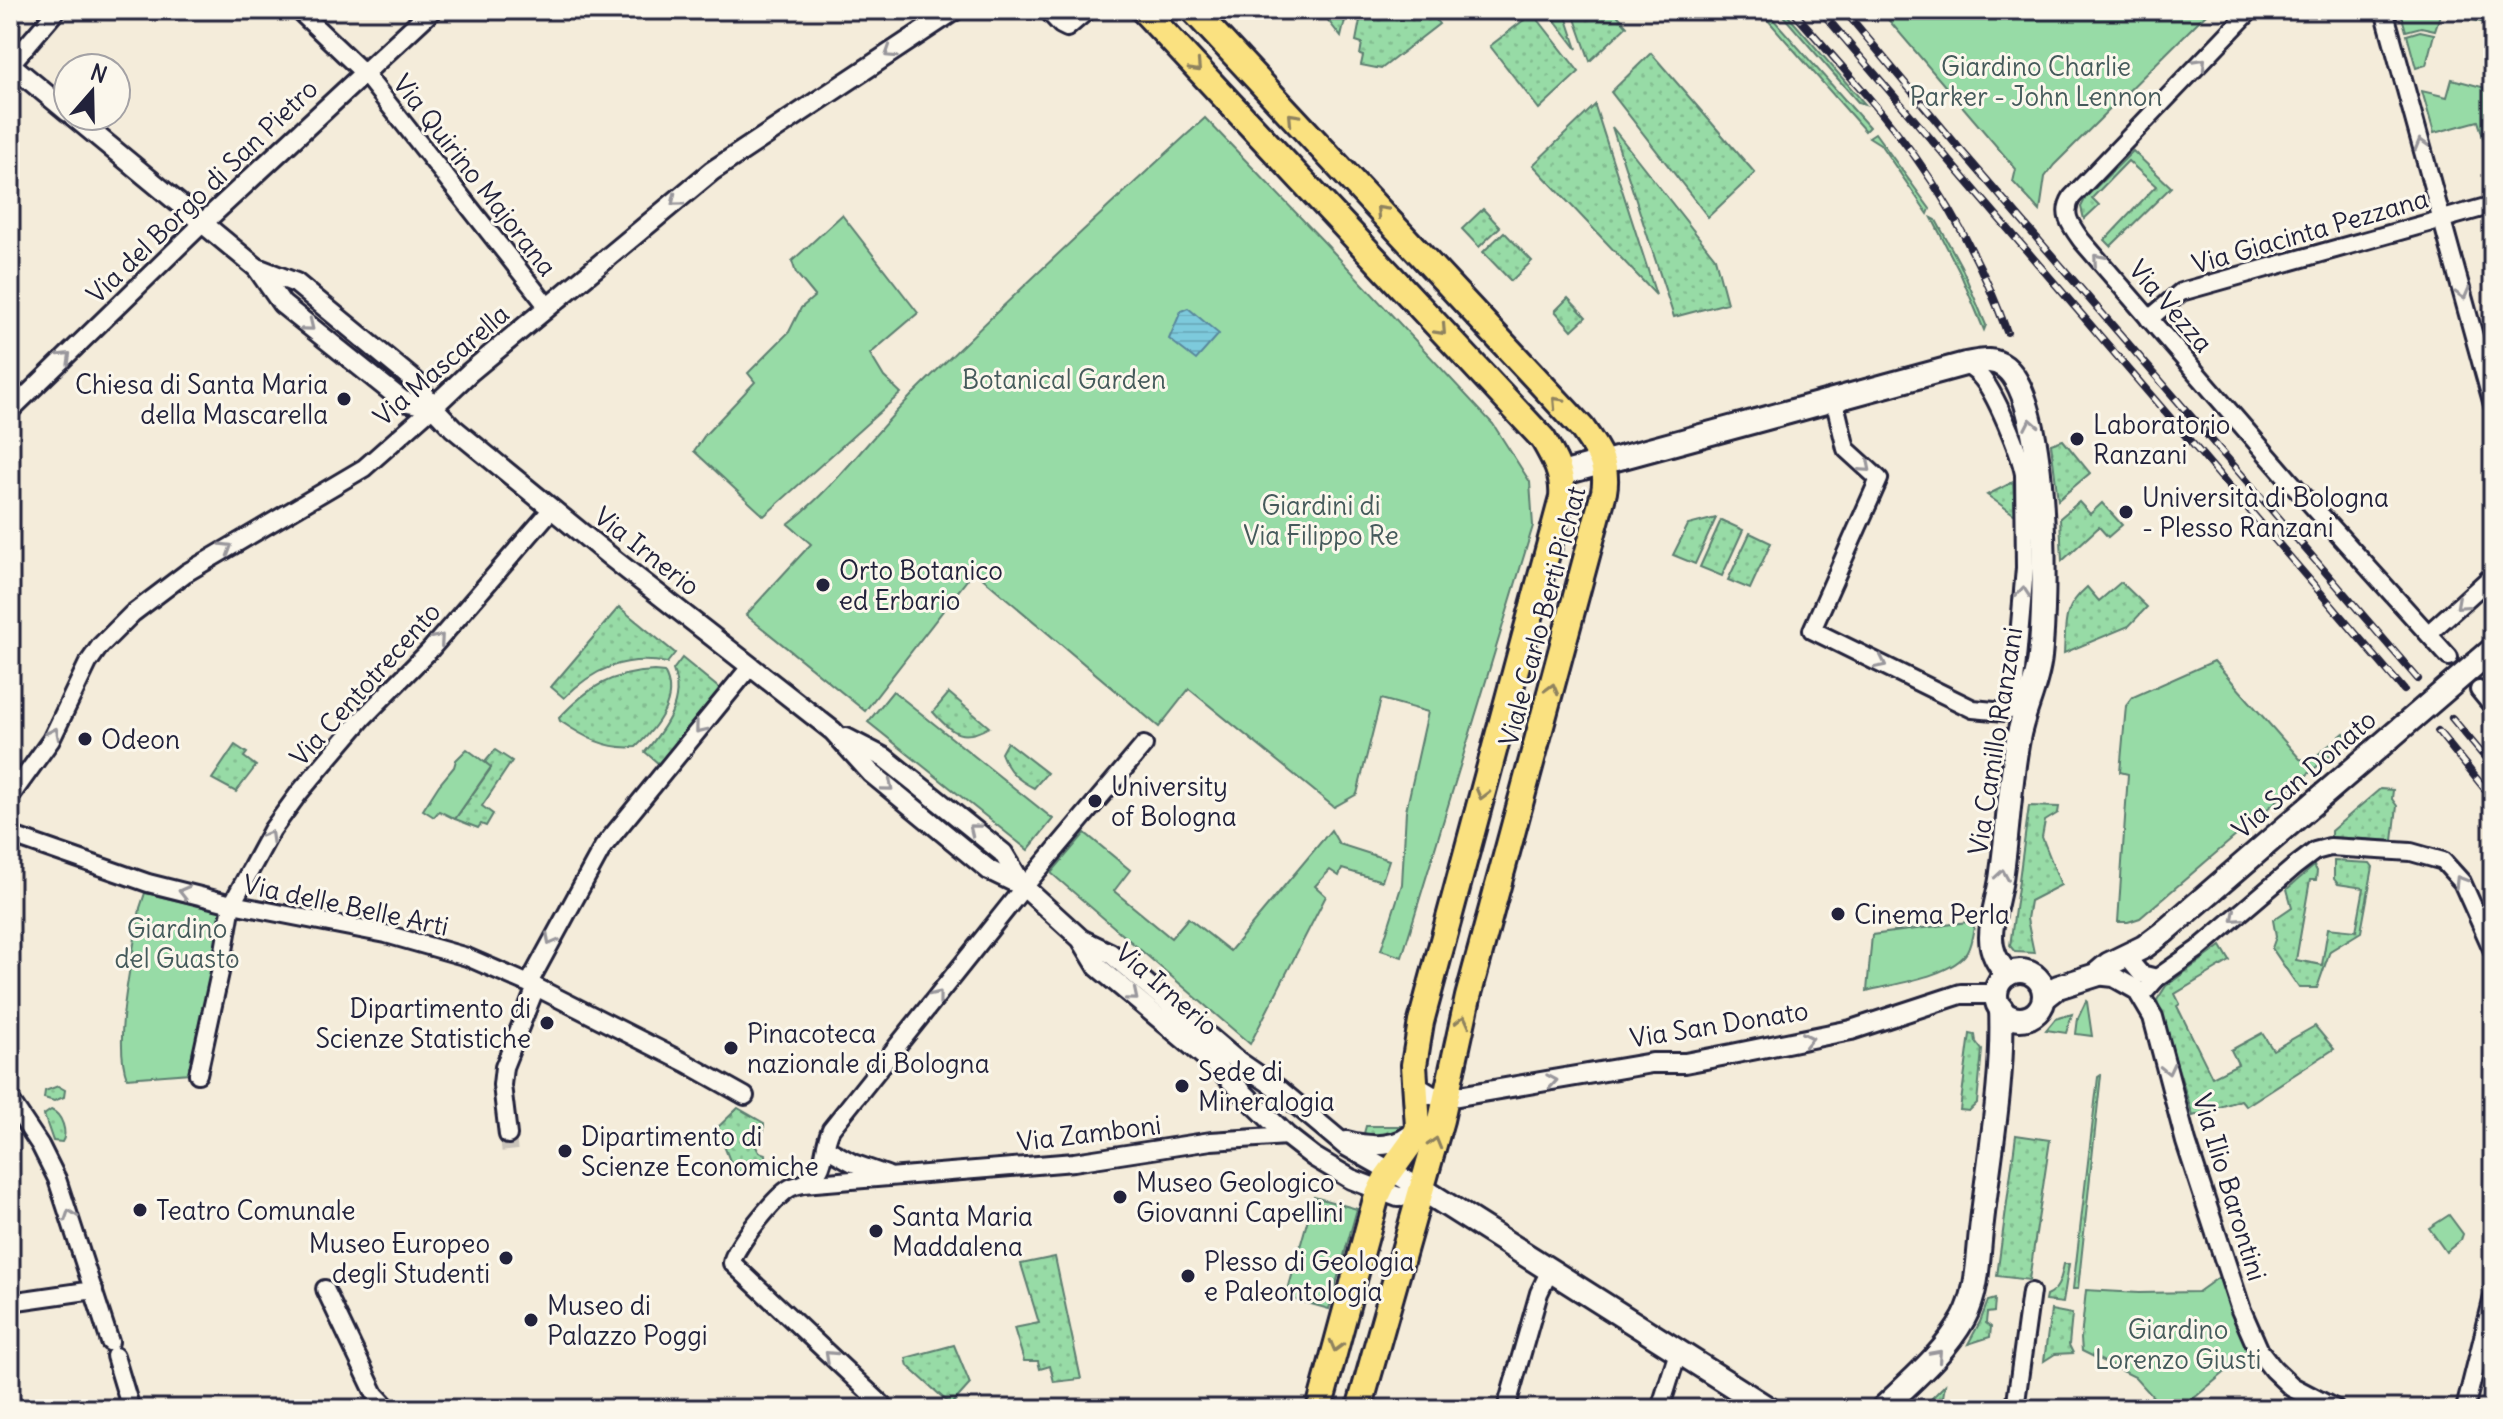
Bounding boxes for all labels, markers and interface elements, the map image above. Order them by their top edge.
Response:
one-way arrow [884,44,899,59]
park label: Giardino Charlie Parker - John Lennon [1910,50,2162,113]
north arrow [52,52,132,132]
text: N [87,57,111,89]
one-way arrow [1187,58,1202,72]
one-way arrow [2192,58,2206,73]
street label: Via Quirino Majorana [386,67,564,283]
street label: Via del Borgo di San Pietro [80,72,324,310]
one-way arrow [1289,112,1303,127]
one-way arrow [2414,137,2431,151]
street label: Via Giacinta Pezzana [2188,181,2432,281]
one-way arrow [671,191,685,206]
one-way arrow [1375,206,1390,220]
street label: Via Vezza [2122,253,2220,359]
one-way arrow [2093,254,2108,269]
one-way arrow [2454,287,2470,301]
street label: Via Mascarella [366,297,516,433]
one-way arrow [300,316,315,330]
one-way arrow [1431,321,1446,335]
one-way arrow [57,352,71,366]
park label: Botanical Garden [962,363,1166,396]
place label: Chiesa di Santa Maria della Mascarella [75,368,328,431]
marker: Chiesa di Santa Maria della Mascarella [335,390,353,408]
one-way arrow [1552,397,1567,411]
place label: Laboratorio Ranzani [2093,408,2230,471]
one-way arrow [2023,418,2040,431]
marker: Laboratorio Ranzani [2068,430,2086,448]
one-way arrow [1856,457,1871,472]
place label: Università di Bologna - Plesso Ranzani [2142,481,2389,544]
street label: Viale Carlo Berti Pichat [1491,482,1593,750]
park label: Giardini di Via Filippo Re [1243,489,1399,552]
street label: Via Irnerio [588,500,706,602]
marker: Università di Bologna - Plesso Ranzani [2117,503,2135,521]
one-way arrow [218,543,233,558]
place label: Orto Botanico ed Erbario [839,554,1003,617]
marker: Orto Botanico ed Erbario [814,576,832,594]
one-way arrow [2014,585,2031,598]
street label: Via Centotrecento [283,595,447,773]
one-way arrow [2456,595,2471,609]
street label: Via Camillo Ranzani [1961,625,2029,857]
one-way arrow [429,634,443,649]
one-way arrow [1872,653,1887,669]
one-way arrow [1543,683,1559,697]
street label: Via San Donato [2225,703,2383,845]
one-way arrow [696,719,710,734]
place label: Odeon [101,723,180,756]
one-way arrow [44,726,60,741]
marker: Odeon [76,730,94,748]
place label: University of Bologna [1111,770,1237,833]
one-way arrow [879,776,893,791]
one-way arrow [1475,786,1492,800]
marker: University of Bologna [1086,792,1104,810]
one-way arrow [968,824,983,839]
one-way arrow [259,830,275,845]
street label: Via delle Belle Arti [240,867,452,943]
one-way arrow [1992,868,2009,882]
one-way arrow [2454,875,2469,890]
one-way arrow [178,885,191,902]
place label: Cinema Perla [1854,898,2010,931]
marker: Cinema Perla [1829,905,1847,923]
one-way arrow [2230,907,2245,922]
park label: Giardino del Guasto [114,912,240,975]
one-way arrow [546,931,561,946]
street label: Via Irnerio [1109,936,1225,1042]
one-way arrow [1124,986,1138,1001]
one-way arrow [927,991,942,1005]
place label: Dipartimento di Scienze Statistiche [315,992,531,1055]
street label: Via San Donato [1628,994,1810,1054]
marker: Dipartimento di Scienze Statistiche [538,1014,556,1032]
one-way arrow [1454,1015,1471,1029]
place label: Pinacoteca nazionale di Bologna [747,1017,989,1080]
one-way arrow [1801,1031,1814,1048]
marker: Pinacoteca nazionale di Bologna [722,1039,740,1057]
place label: Sede di Mineralogia [1198,1055,1335,1118]
one-way arrow [2158,1061,2175,1075]
one-way arrow [1545,1073,1559,1090]
marker: Sede di Mineralogia [1173,1077,1191,1095]
street label: Via Ilio Barontini [2186,1089,2274,1285]
street label: Via Zamboni [1015,1108,1163,1158]
place label: Dipartimento di Scienze Economiche [581,1120,819,1183]
one-way arrow [1426,1137,1442,1151]
marker: Dipartimento di Scienze Economiche [556,1142,574,1160]
place label: Museo Geologico Giovanni Capellini [1136,1166,1344,1229]
marker: Museo Geologico Giovanni Capellini [1111,1188,1129,1206]
place label: Teatro Comunale [156,1194,356,1227]
place label: Santa Maria Maddalena [892,1200,1033,1263]
marker: Teatro Comunale [131,1201,149,1219]
one-way arrow [63,1209,79,1223]
marker: Santa Maria Maddalena [867,1222,885,1240]
place label: Museo Europeo degli Studenti [309,1227,490,1290]
place label: Plesso di Geologia e Paleontologia [1204,1245,1414,1308]
marker: Museo Europeo degli Studenti [497,1249,515,1267]
marker: Plesso di Geologia e Paleontologia [1179,1267,1197,1285]
place label: Museo di Palazzo Poggi [547,1289,708,1352]
marker: Museo di Palazzo Poggi [522,1311,540,1329]
park label: Giardino Lorenzo Giusti [2095,1313,2261,1376]
one-way arrow [1328,1339,1345,1353]
one-way arrow [1928,1349,1942,1364]
one-way arrow [824,1351,839,1365]

